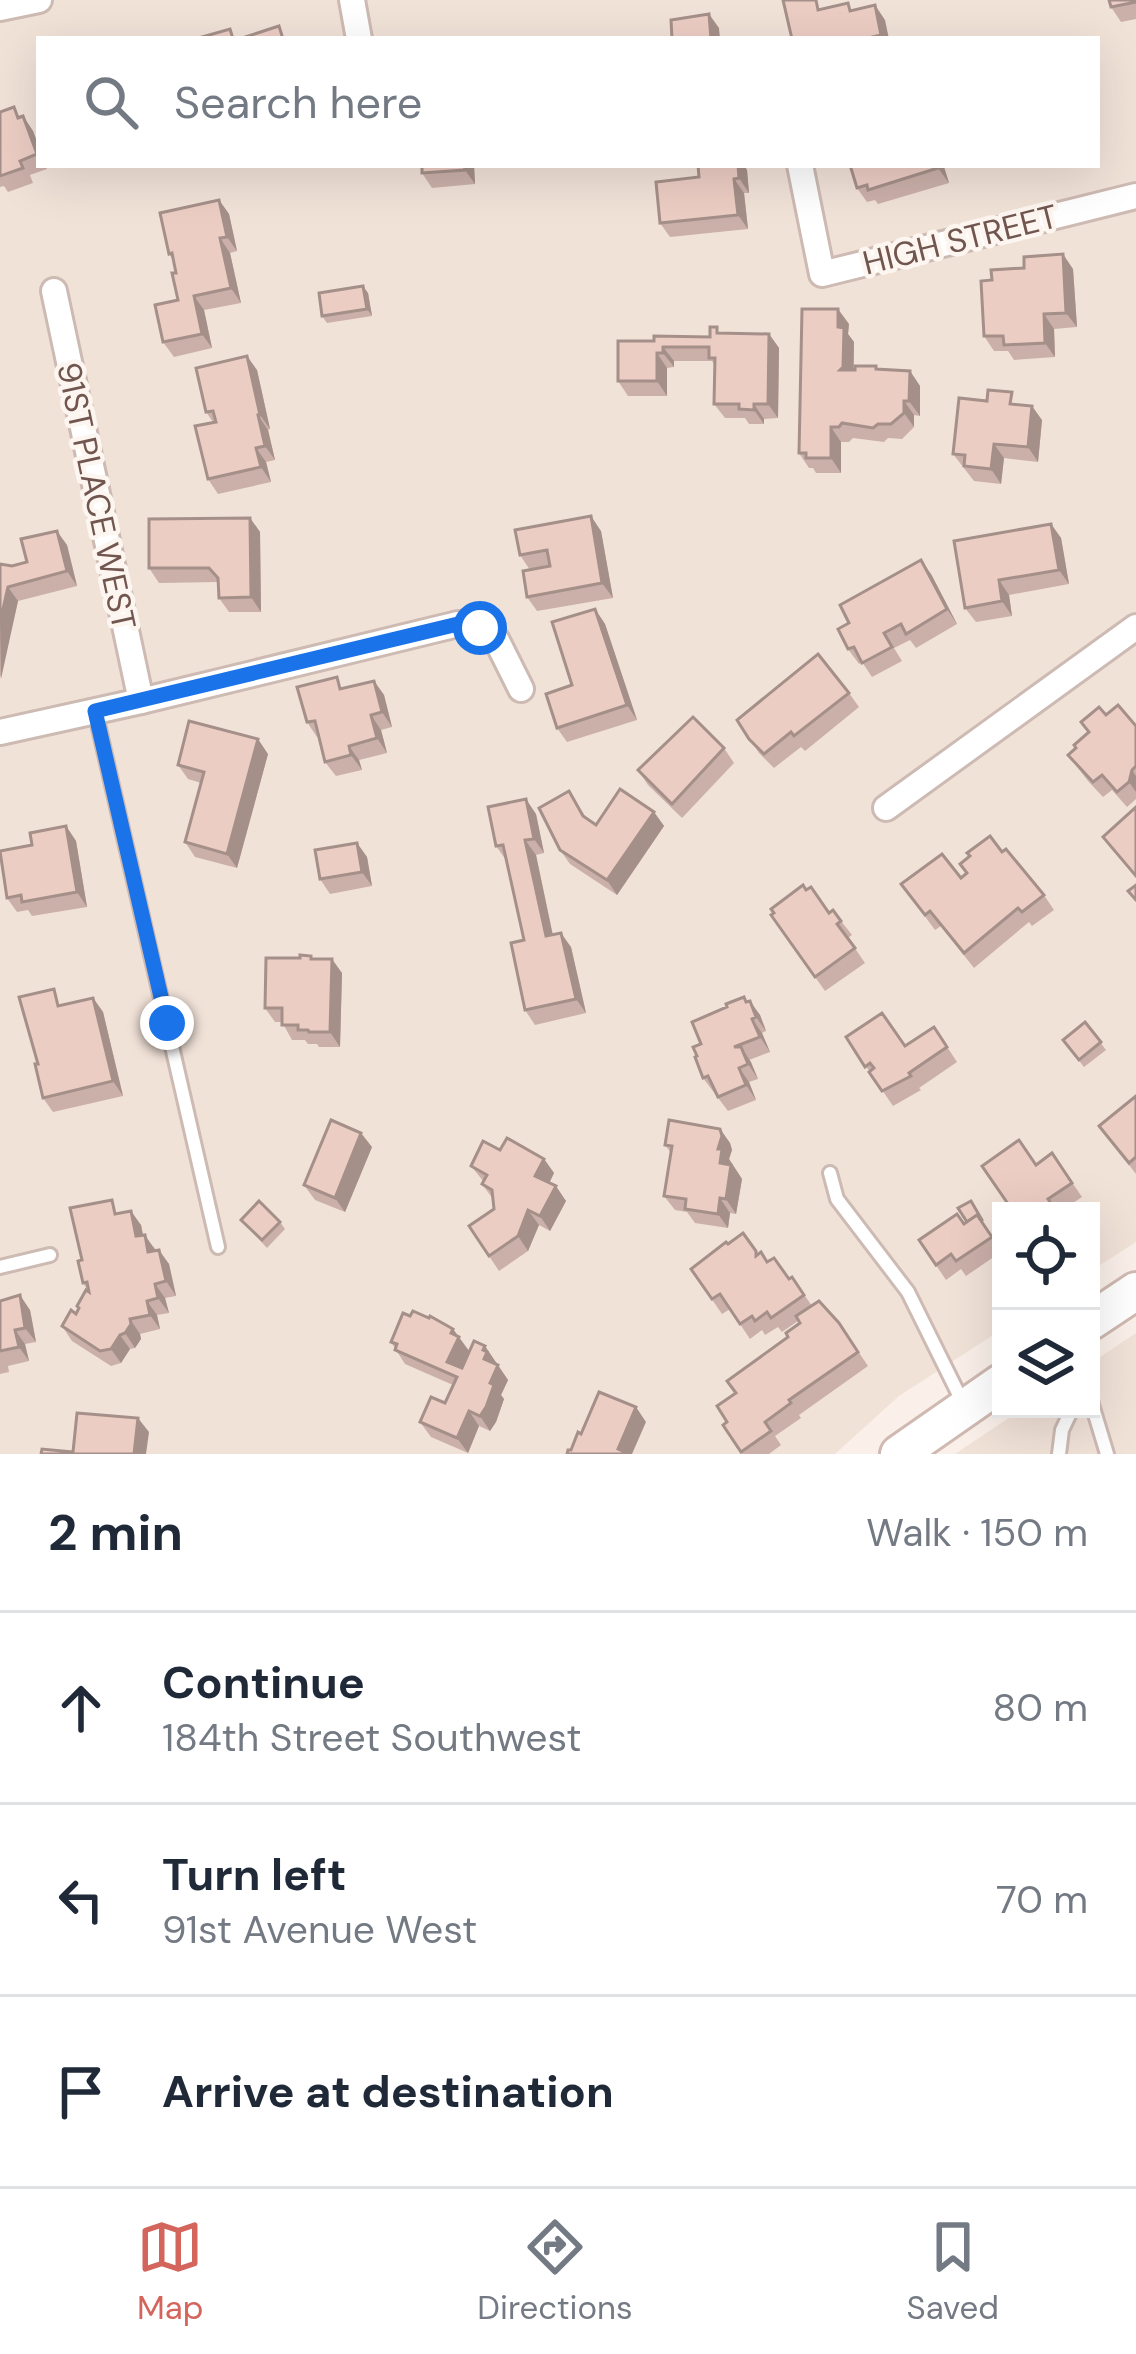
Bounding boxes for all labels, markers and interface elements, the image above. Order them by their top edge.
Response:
search box [36,36,1100,168]
icon: search [78,69,144,135]
text: Search here [174,73,422,132]
street label: HIGH STREET [858,195,1062,284]
street label: 91ST PLACE WEST [47,358,146,634]
route start [453,601,507,655]
route end [140,996,194,1050]
map controls [992,1202,1100,1418]
button: locate [992,1202,1100,1310]
button: layers [992,1310,1100,1418]
text: 2 min [48,1499,183,1566]
text: Walk · 150 m [866,1507,1088,1558]
text: Continue [162,1653,365,1712]
icon: ahead [48,1675,114,1741]
text: 80 m [992,1682,1088,1733]
text: 184th Street Southwest [162,1712,582,1763]
text: Turn left [162,1845,346,1904]
icon: left [48,1867,114,1933]
text: 70 m [996,1874,1088,1925]
text: 91st Avenue West [162,1904,477,1955]
icon: arrive [48,2059,114,2125]
text: Arrive at destination [162,2062,614,2121]
tab: Map [137,2214,203,2329]
tab: Directions [477,2214,633,2329]
tab: Saved [907,2214,999,2329]

